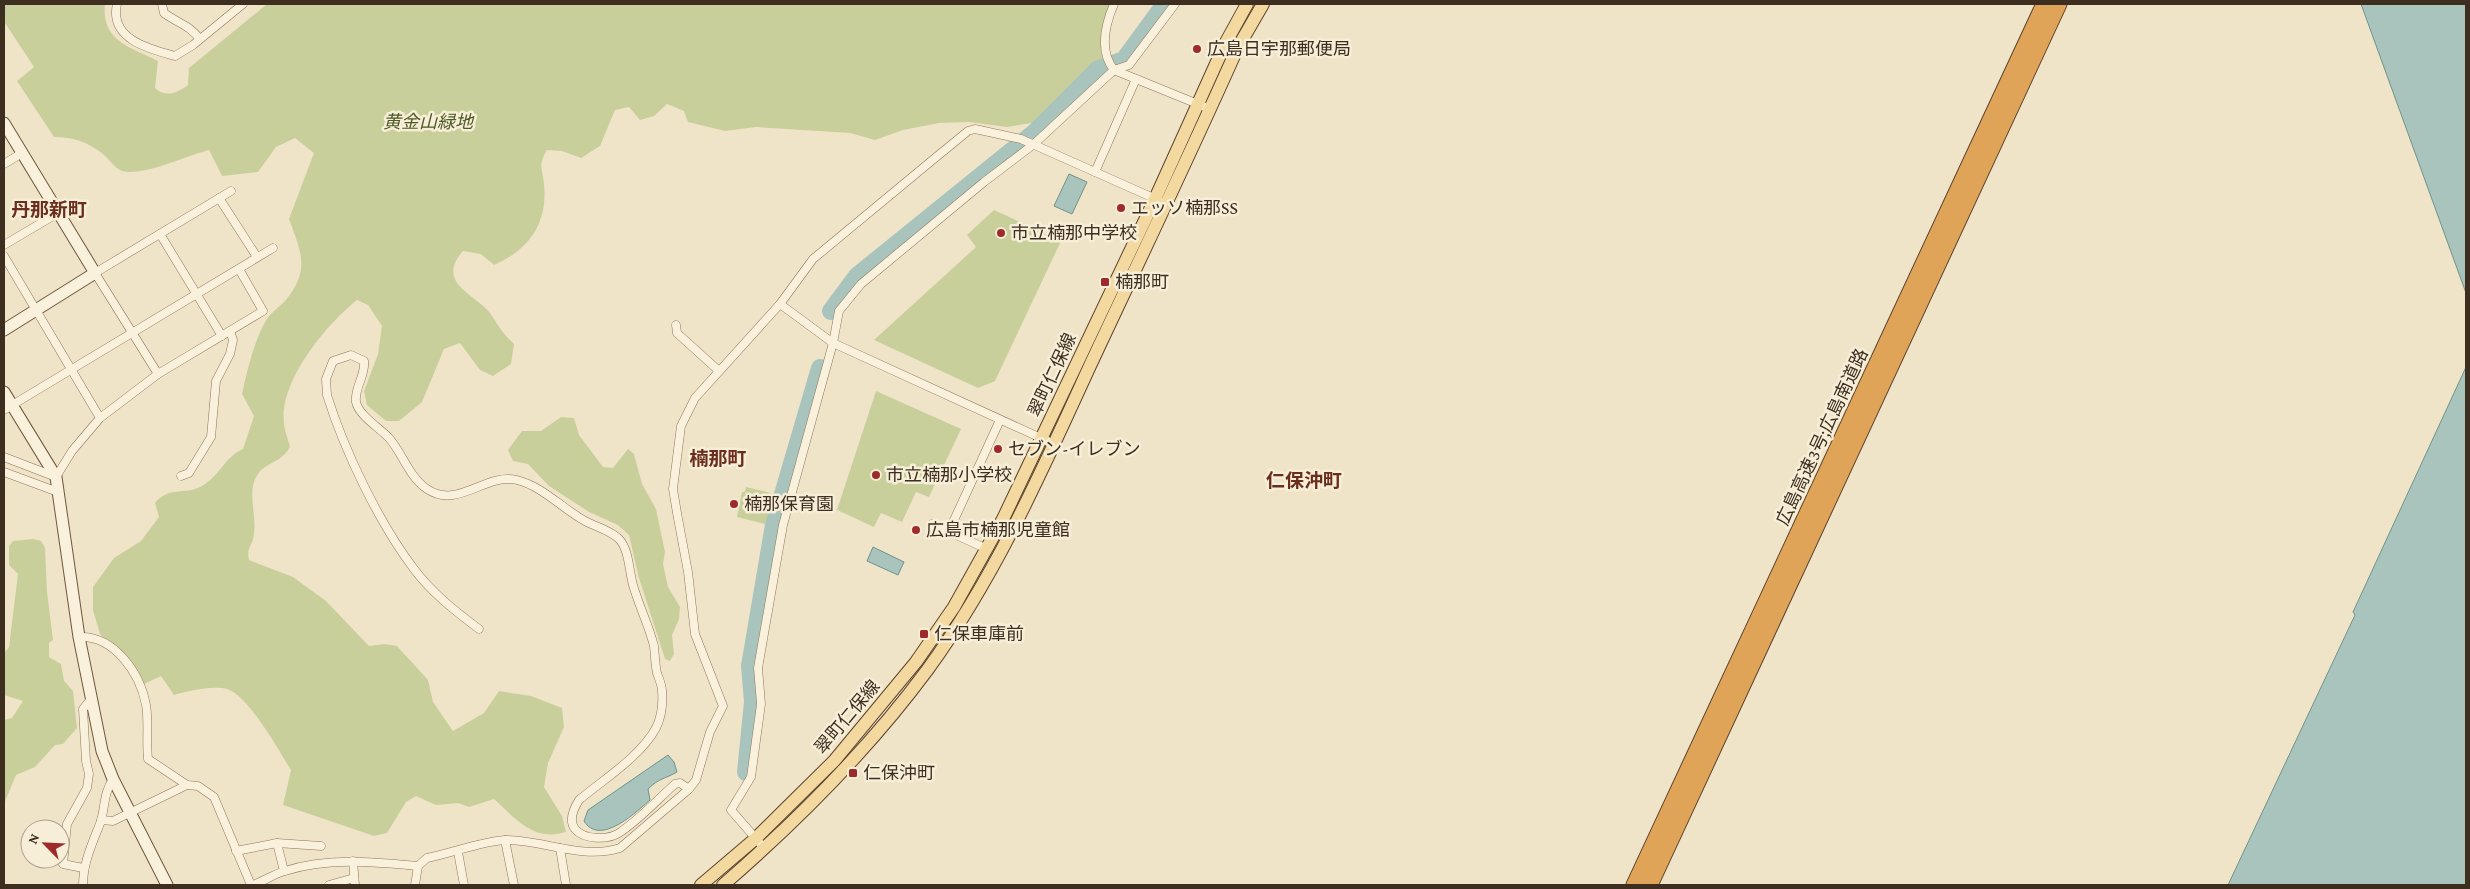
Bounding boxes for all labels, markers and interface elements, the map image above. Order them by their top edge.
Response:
place label: 広島日宇那郵便局 [1207,39,1351,59]
marker: 広島日宇那郵便局 [1191,43,1203,55]
park label: 黄金山緑地 [383,112,475,132]
place label: エッソ楠那SS [1131,198,1238,218]
district label: 丹那新町 [11,199,87,220]
marker: エッソ楠那SS [1115,202,1127,214]
place label: 市立楠那中学校 [1011,223,1137,243]
marker: 市立楠那中学校 [995,227,1007,239]
place label: 楠那町 [1115,272,1169,292]
marker: 楠那町 [1099,276,1111,288]
street label: 翠町仁保線 [1024,330,1080,420]
street label: 広島高速3号;広島南道路 [1772,345,1872,529]
place label: セブン-イレブン [1008,439,1141,459]
marker: セブン-イレブン [992,443,1004,455]
district label: 楠那町 [689,448,747,469]
place label: 市立楠那小学校 [886,465,1012,485]
marker: 市立楠那小学校 [870,469,882,481]
district label: 仁保沖町 [1266,470,1342,491]
place label: 楠那保育園 [744,494,834,514]
marker: 楠那保育園 [728,498,740,510]
place label: 広島市楠那児童館 [926,520,1070,540]
marker: 広島市楠那児童館 [910,524,922,536]
place label: 仁保車庫前 [934,624,1024,644]
marker: 仁保車庫前 [918,628,930,640]
street label: 翠町仁保線 [810,676,884,758]
place label: 仁保沖町 [863,763,935,783]
marker: 仁保沖町 [847,767,859,779]
north arrow [20,819,70,869]
text: N [24,831,43,846]

